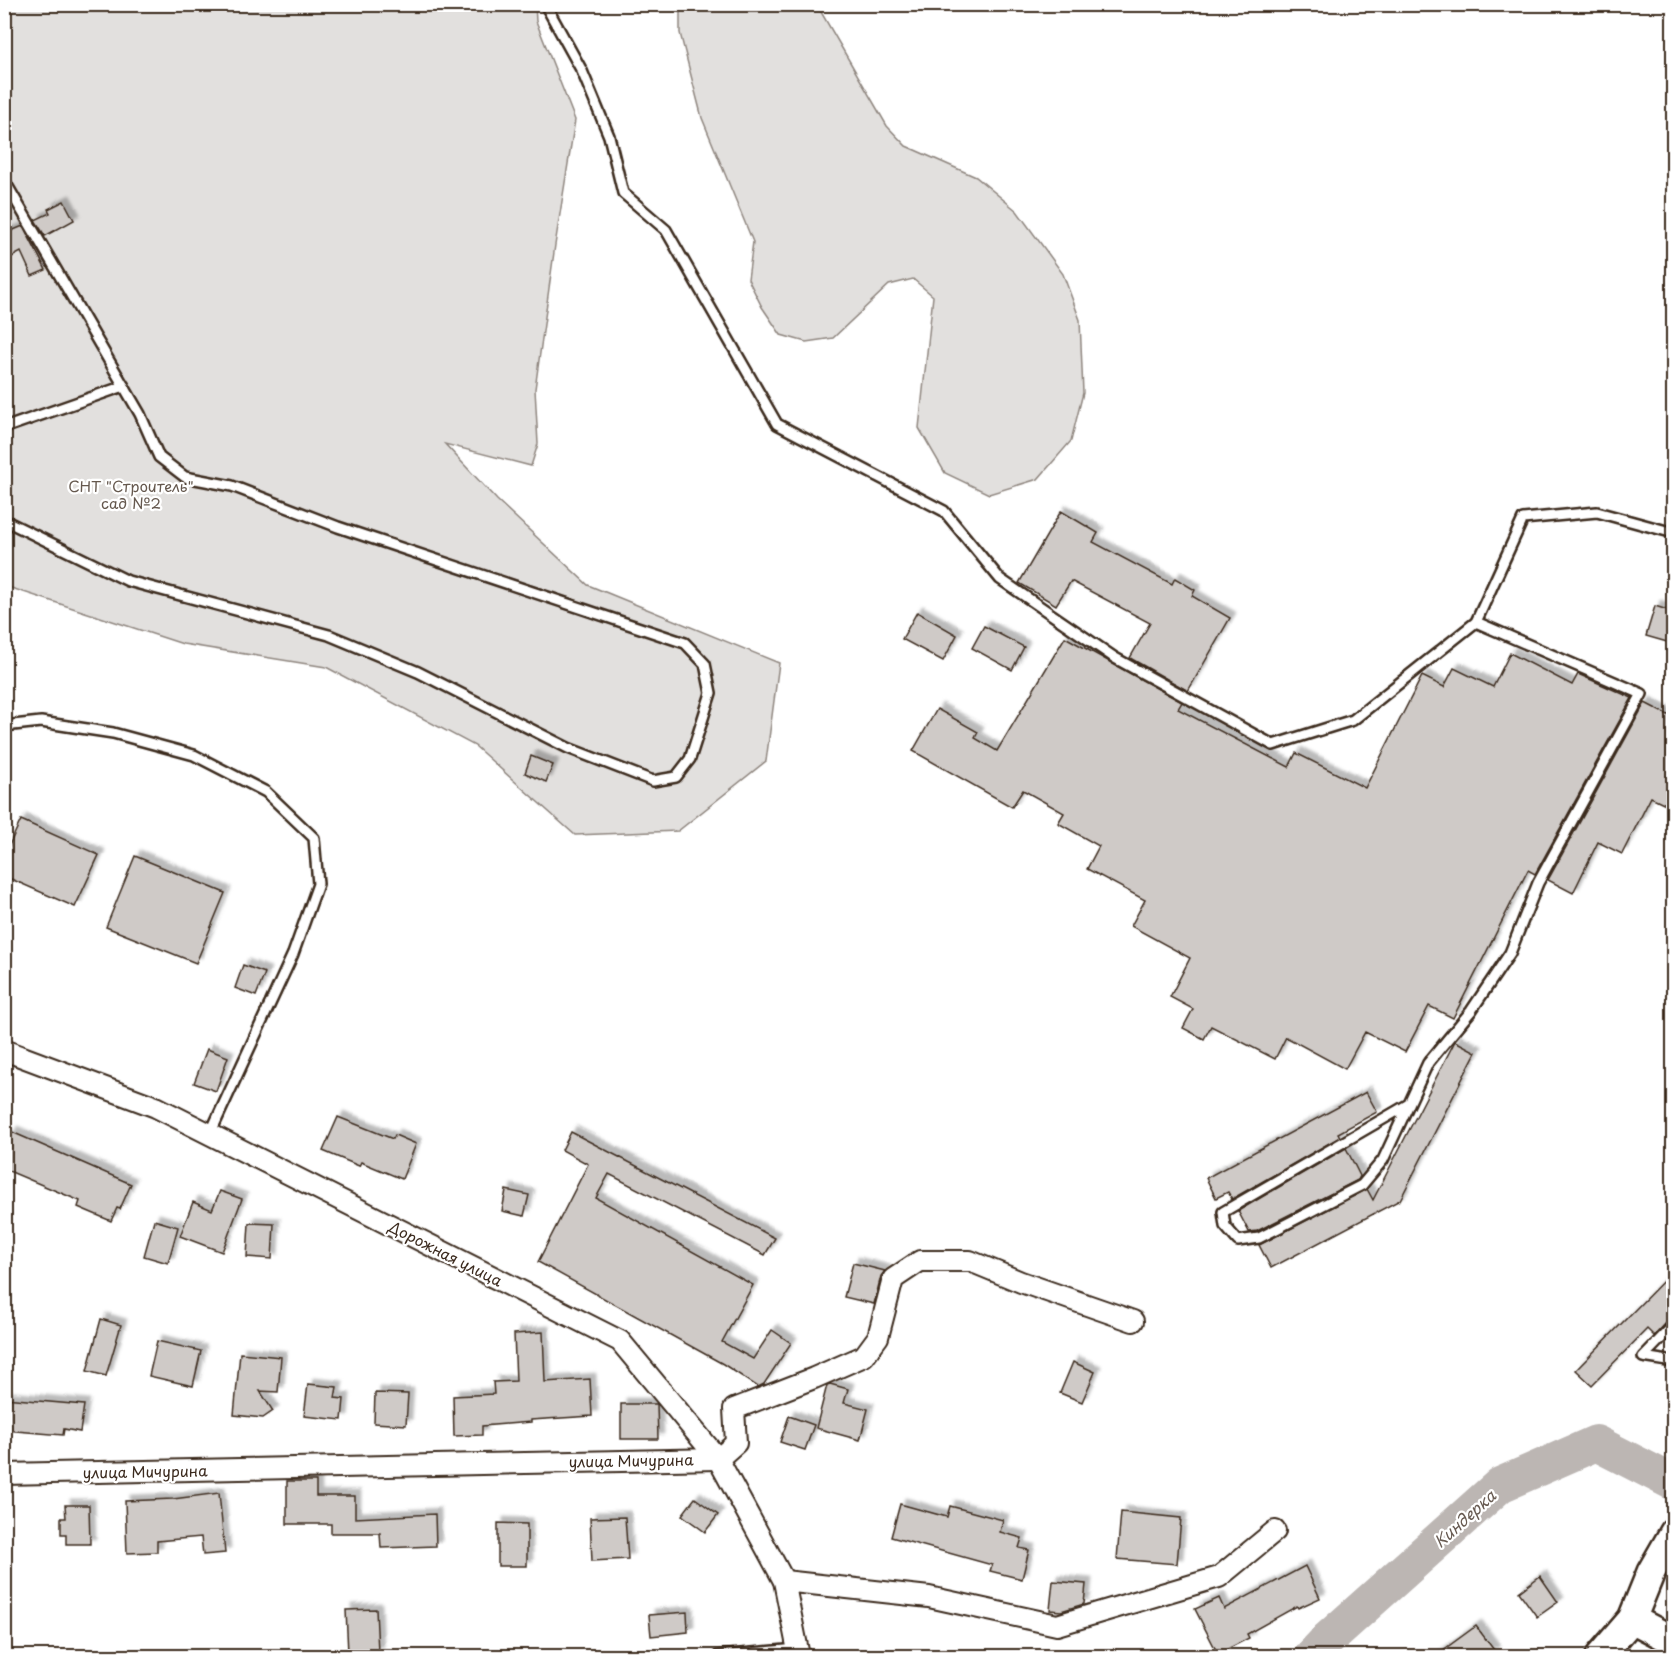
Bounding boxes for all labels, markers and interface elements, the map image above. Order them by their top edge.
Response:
park label: СНТ "Строитель" сад №2 [68,474,194,514]
street label: Дорожная улица [384,1214,507,1292]
street label: улица Мичурина [568,1447,694,1473]
street label: улица Мичурина [82,1458,208,1484]
water label: Киндерка [1428,1483,1501,1552]

